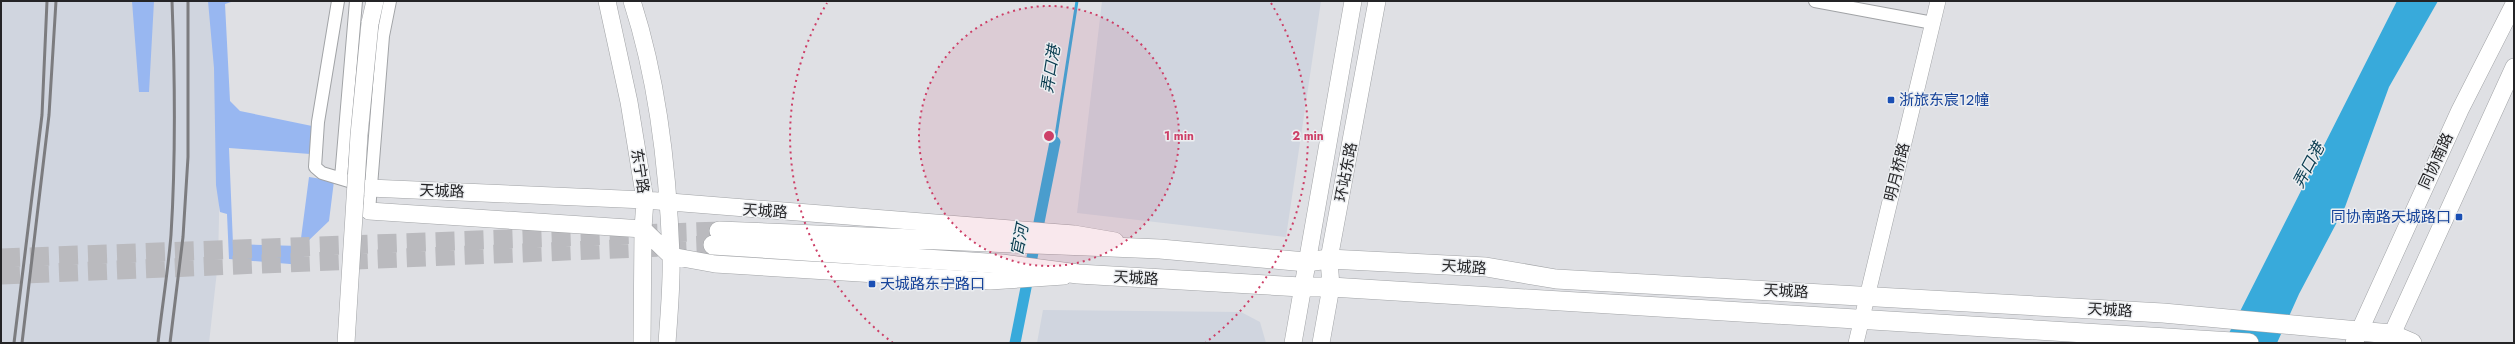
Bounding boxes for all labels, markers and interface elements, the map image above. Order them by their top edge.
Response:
water label: 弄口港 [1035,42,1066,95]
place label: 浙旅东宸12幢 [1899,89,1989,111]
marker: 浙旅东宸12幢 [1886,95,1896,105]
text: 1 min [1164,127,1194,145]
text: 2 min [1292,127,1324,145]
centre of rings [1042,129,1056,143]
street label: 同协南路 [2413,129,2459,193]
water label: 弄口港 [2287,137,2331,192]
street label: 环站东路 [1329,140,1363,204]
street label: 明月桥路 [1879,140,1915,204]
street label: 东宁路 [626,147,654,195]
street label: 天城路 [419,179,465,203]
street label: 天城路 [742,198,788,224]
place label: 同协南路天城路口 [2331,206,2451,228]
marker: 同协南路天城路口 [2454,212,2464,222]
water label: 官河 [1005,219,1034,258]
street label: 天城路 [1441,254,1487,280]
street label: 天城路 [1113,266,1159,290]
place label: 天城路东宁路口 [880,273,985,295]
marker: 天城路东宁路口 [867,279,877,289]
street label: 天城路 [1763,279,1809,303]
street label: 天城路 [2087,298,2133,322]

